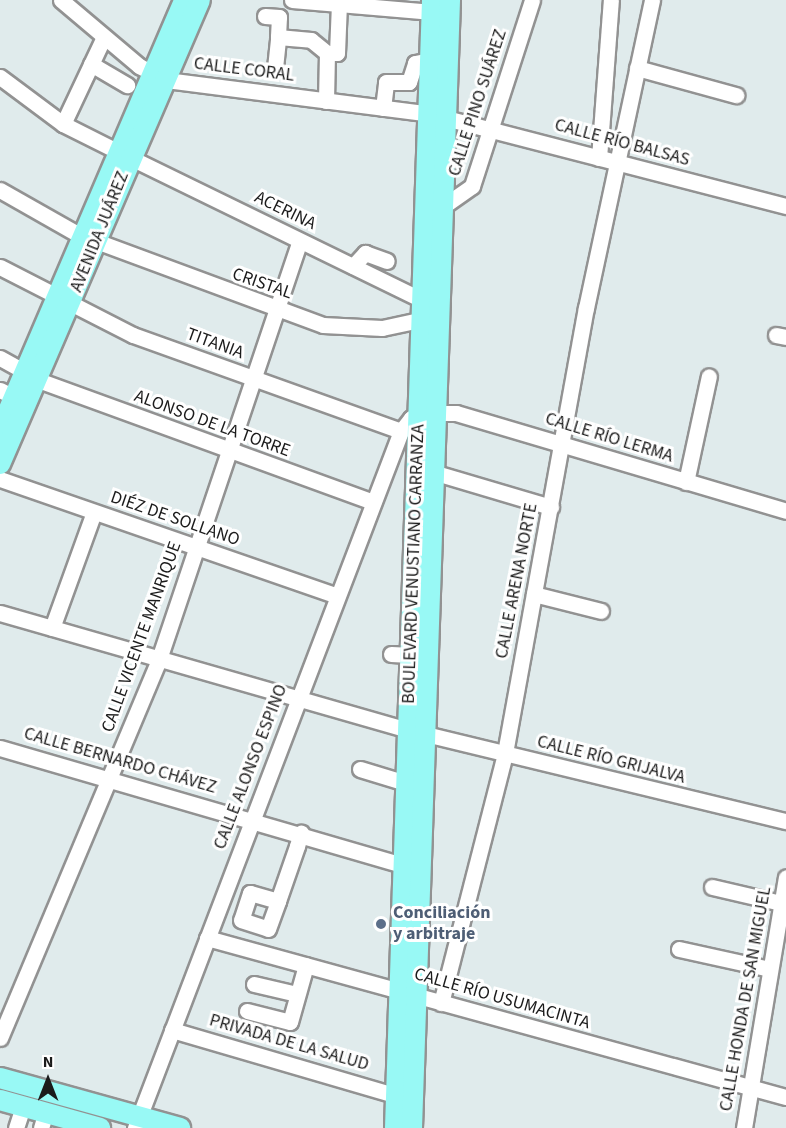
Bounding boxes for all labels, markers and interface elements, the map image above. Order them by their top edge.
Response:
street label: CALLE PINO SUÁREZ [444,27,512,179]
street label: CALLE CORAL [193,53,295,87]
street label: CALLE RÍO BALSAS [552,115,692,171]
street label: AVENIDA JUÁREZ [66,169,134,295]
street label: ACERINA [251,187,319,235]
street label: CRISTAL [229,264,295,304]
street label: TITANIA [183,324,247,364]
street label: ALONSO DE LA TORRE [131,386,293,462]
street label: CALLE RÍO LERMA [542,408,676,468]
street label: BOULEVARD VENUSTIANO CARRANZA [398,424,430,704]
street label: DIÉZ DE SOLLANO [108,487,242,551]
street label: CALLE ARENA NORTE [491,501,543,661]
street label: CALLE VICENTE MANRIQUE [97,539,187,735]
street label: CALLE ALONSO ESPINO [210,681,292,853]
street label: CALLE BERNARDO CHÁVEZ [21,723,219,799]
street label: CALLE RÍO GRIJALVA [535,731,687,789]
street label: CALLE HONDA DE SAN MIGUEL [716,885,776,1113]
place label: Conciliación y arbitraje [393,903,490,946]
marker: Conciliación y arbitraje [374,917,388,931]
street label: CALLE RÍO USUMACINTA [412,964,592,1034]
street label: PRIVADA DE LA SALUD [207,1010,371,1076]
north arrow [18,1050,78,1110]
text: N [43,1051,53,1073]

